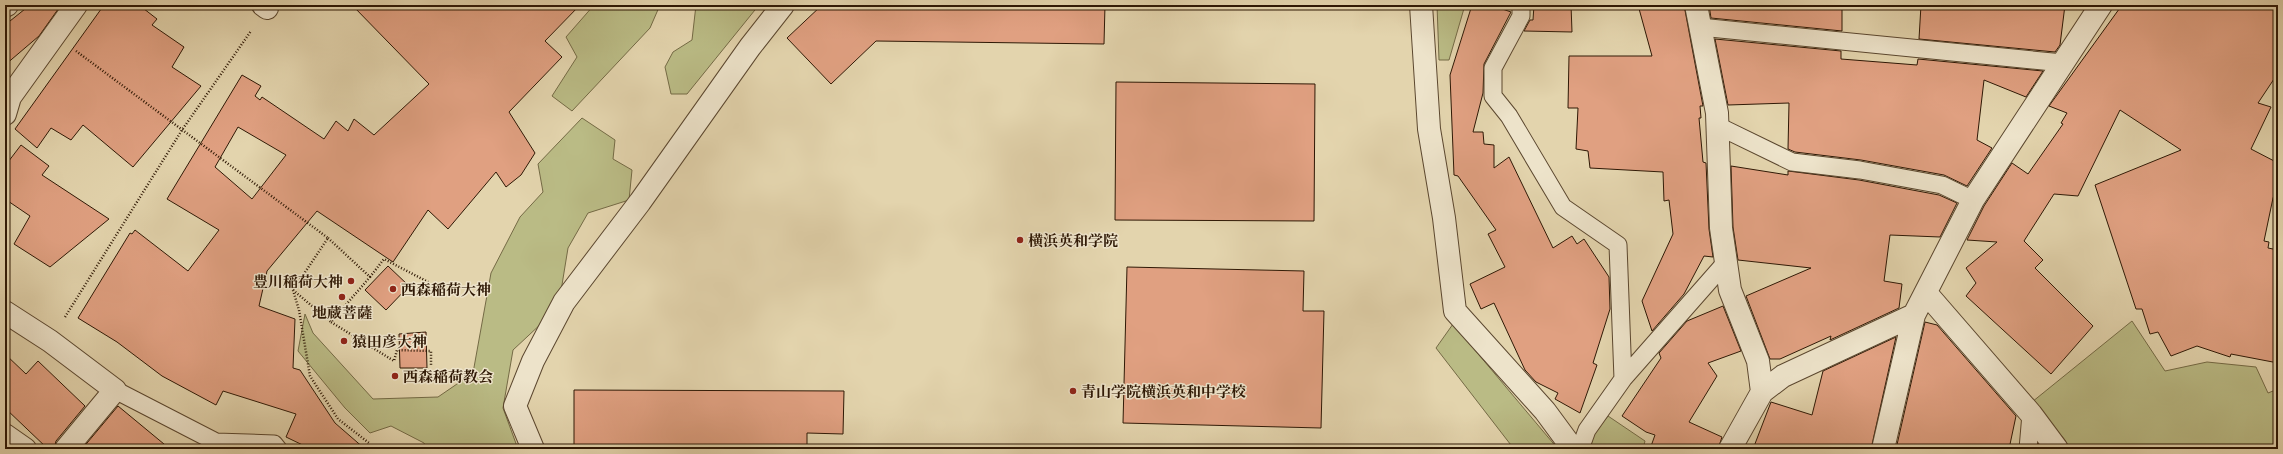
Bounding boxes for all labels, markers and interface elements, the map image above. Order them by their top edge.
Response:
place label: 横浜英和学院 [1028,231,1118,250]
marker: 横浜英和学院 [1015,235,1025,245]
place label: 豊川稲荷大神 [253,272,343,291]
marker: 豊川稲荷大神 [346,276,356,286]
place label: 西森稲荷大神 [401,280,491,299]
marker: 西森稲荷大神 [388,284,398,294]
marker: 地蔵菩薩 [337,292,347,302]
place label: 地蔵菩薩 [312,303,372,322]
place label: 猿田彦大神 [352,332,427,351]
marker: 猿田彦大神 [339,336,349,346]
place label: 西森稲荷教会 [403,367,493,386]
marker: 西森稲荷教会 [390,371,400,381]
place label: 青山学院横浜英和中学校 [1081,382,1246,401]
marker: 青山学院横浜英和中学校 [1068,386,1078,396]

